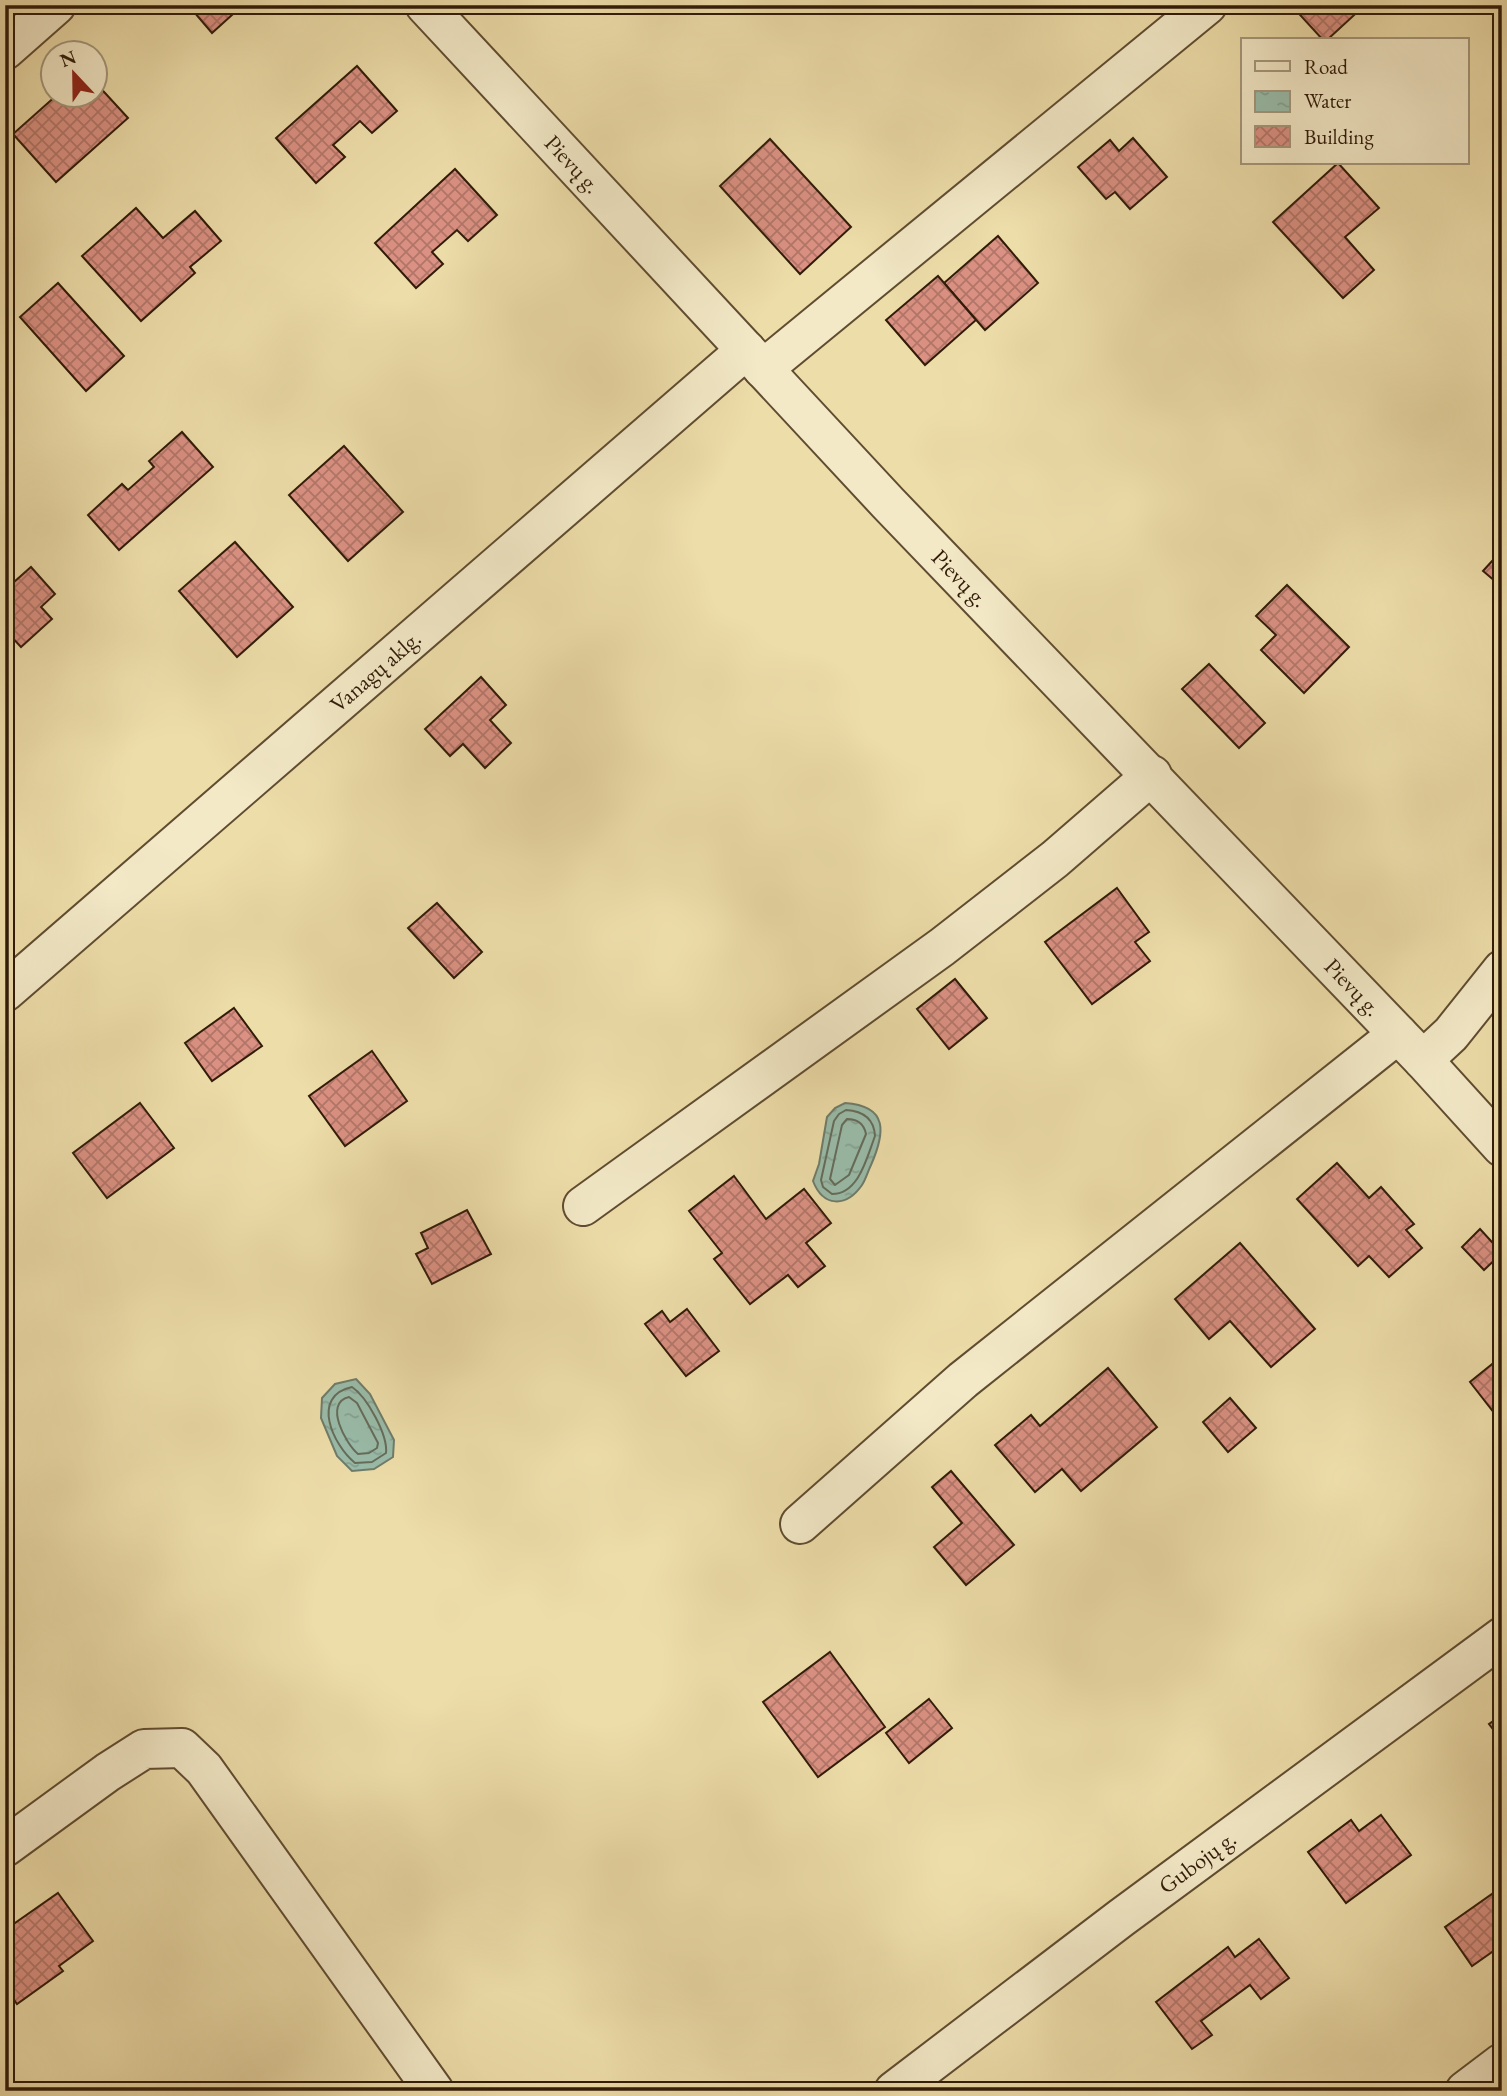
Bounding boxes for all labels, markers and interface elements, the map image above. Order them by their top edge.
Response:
north arrow [38,38,108,108]
legend [1241,38,1468,164]
text: N [56,44,80,73]
text: Road [1304,53,1348,80]
text: Water [1304,87,1351,114]
text: Building [1304,123,1374,150]
street label: Pievų g. [538,128,607,200]
street label: Pievų g. [925,543,995,613]
street label: Vanagų aklg. [323,623,427,719]
street label: Pievų g. [1318,952,1388,1022]
street label: Gubojų g. [1152,1823,1242,1900]

